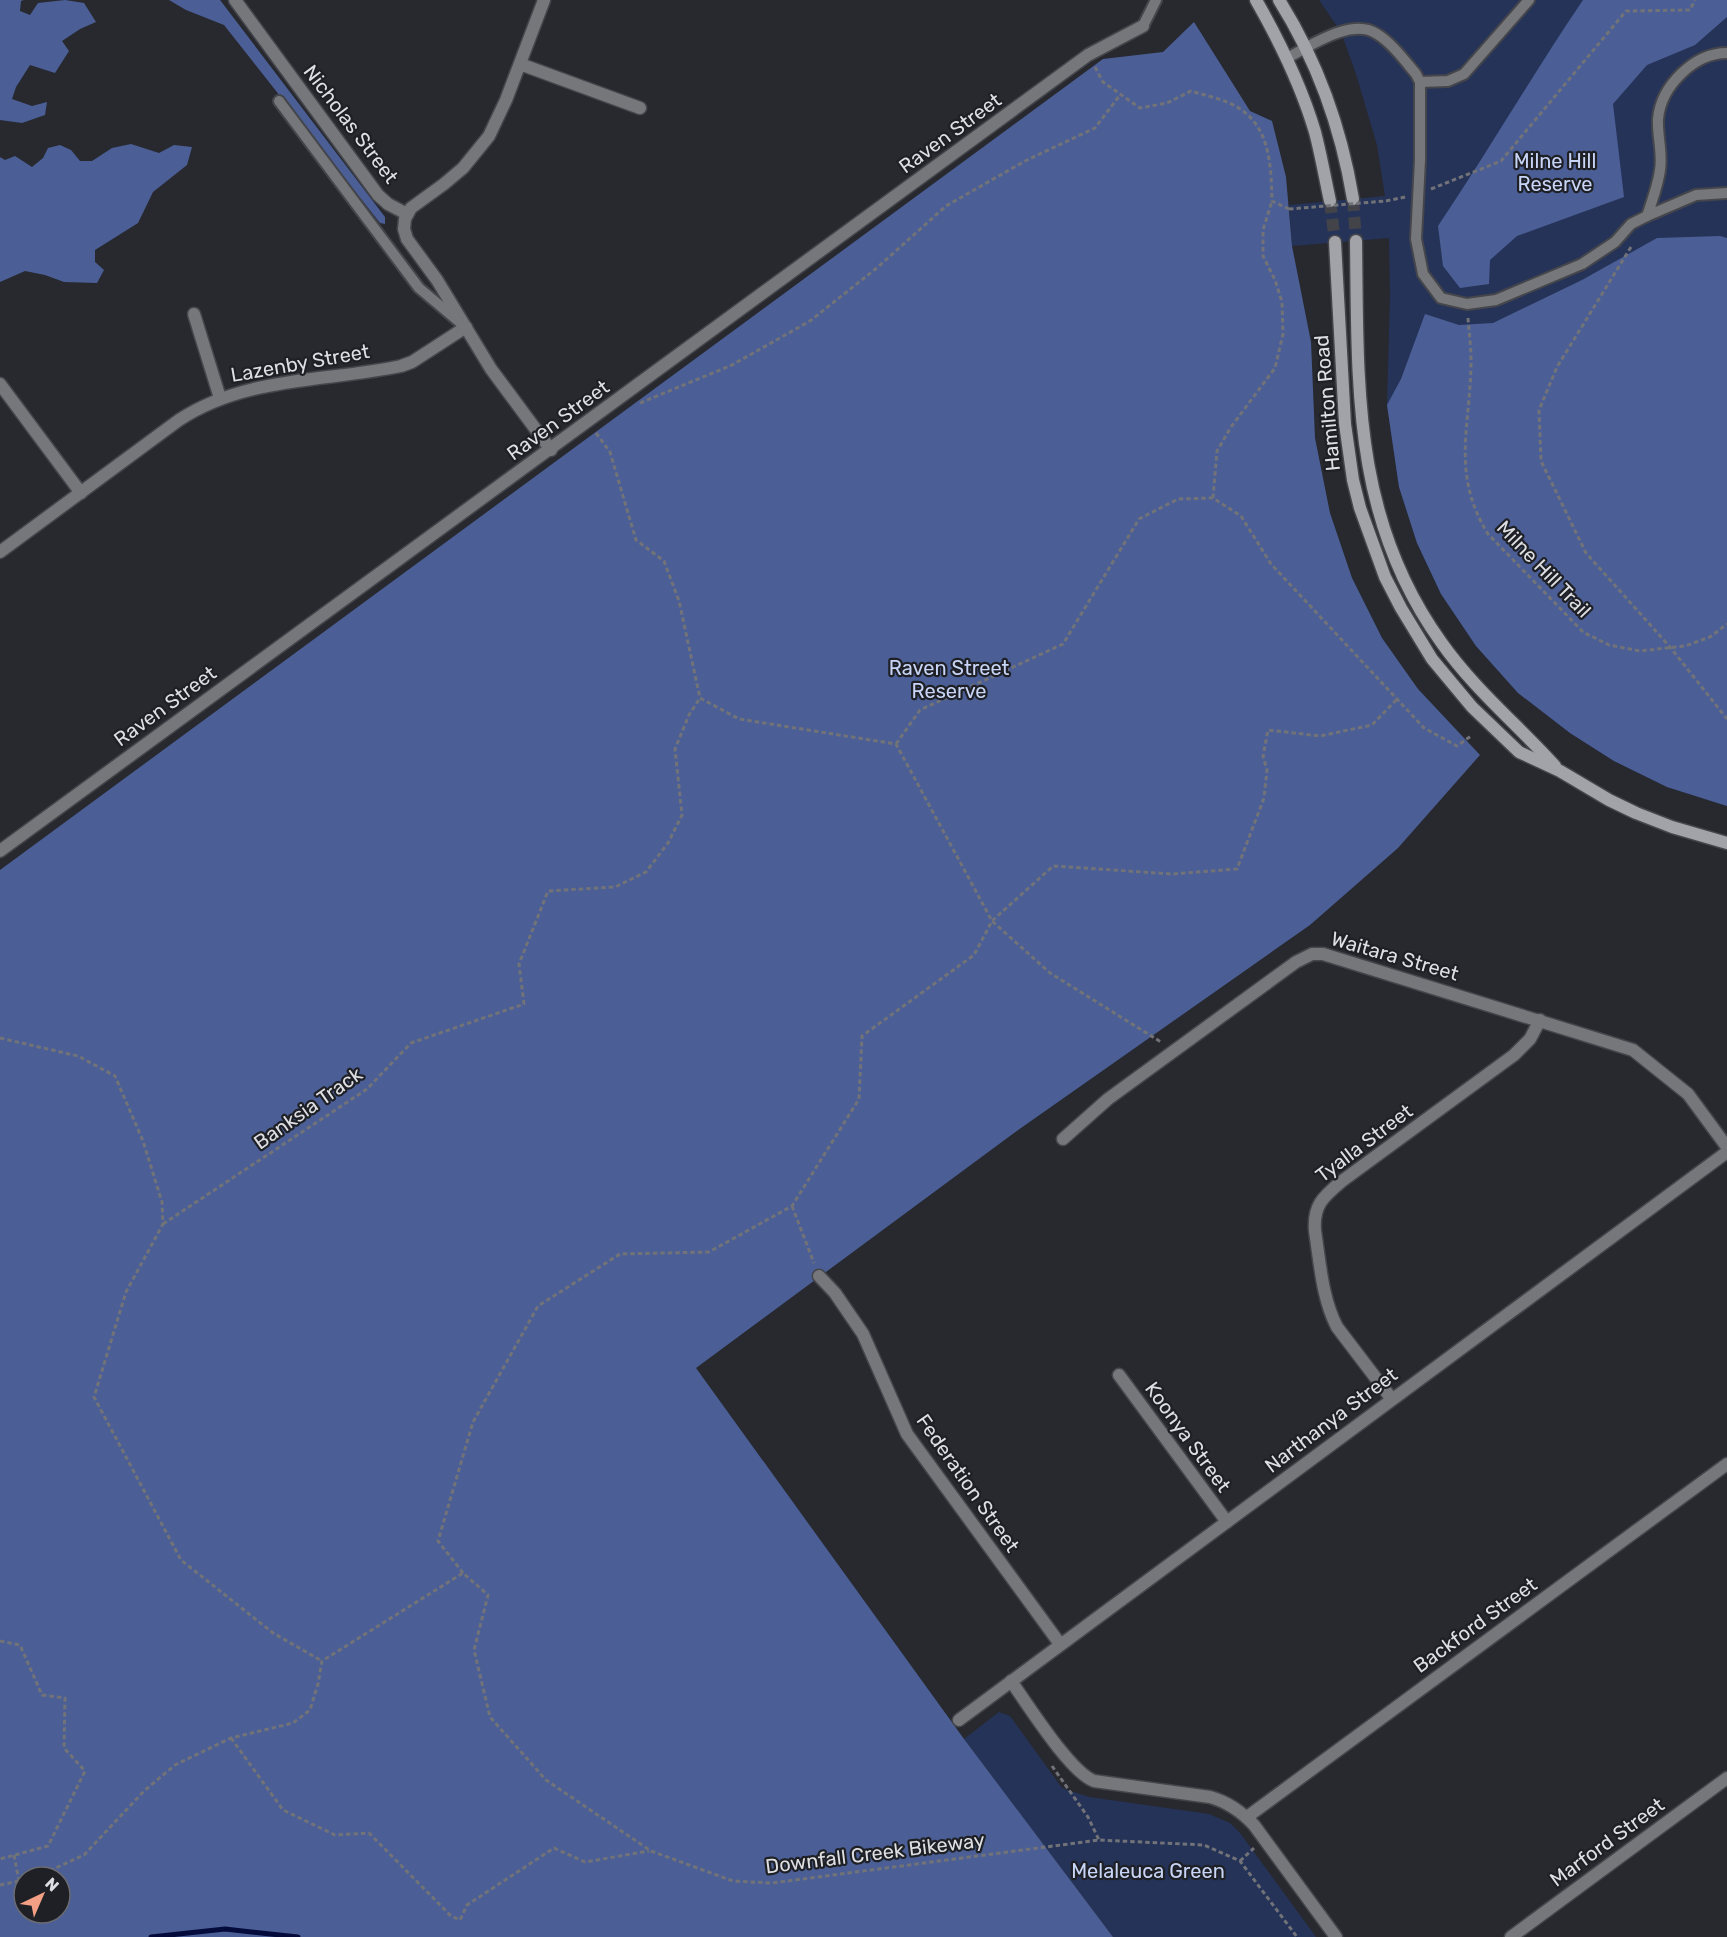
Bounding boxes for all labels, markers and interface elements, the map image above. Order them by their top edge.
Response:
street label: Nicholas Street [299,60,403,188]
street label: Raven Street [894,88,1006,178]
park label: Milne Hill Reserve [1514,149,1596,196]
street label: Hamilton Road [1309,334,1345,472]
street label: Lazenby Street [229,339,371,387]
street label: Raven Street [502,375,614,465]
street label: Milne Hill Trail [1492,516,1596,622]
park label: Raven Street Reserve [889,656,1010,703]
street label: Raven Street [109,661,221,751]
street label: Waitara Street [1328,926,1462,986]
street label: Banksia Track [249,1061,367,1154]
street label: Tyalla Street [1311,1099,1417,1187]
street label: Narthanya Street [1260,1362,1402,1478]
street label: Koonya Street [1140,1377,1236,1497]
street label: Federation Street [911,1409,1025,1557]
street label: Backford Street [1409,1572,1542,1678]
street label: Marford Street [1545,1792,1669,1892]
street label: Downfall Creek Bikeway [764,1828,986,1878]
park label: Melaleuca Green [1071,1859,1225,1883]
north arrow [12,1865,72,1925]
text: N [41,1874,63,1895]

